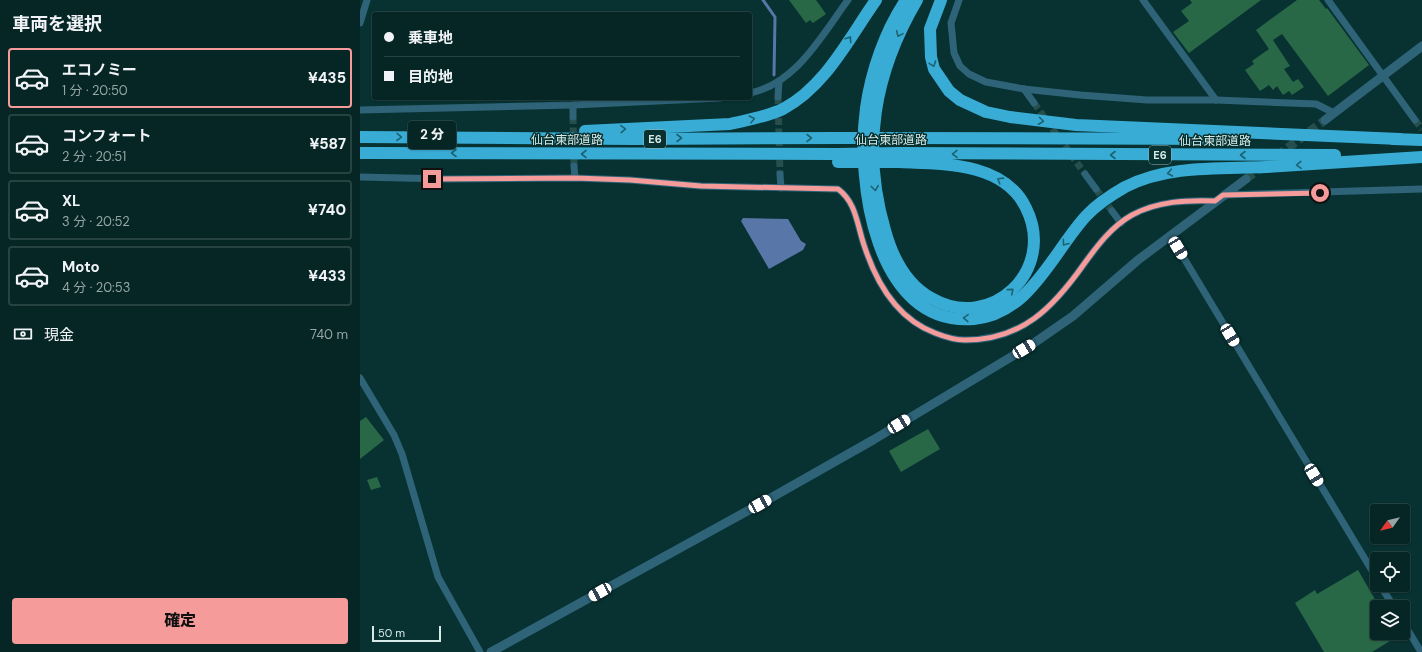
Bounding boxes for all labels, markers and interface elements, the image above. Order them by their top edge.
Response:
text: 車両を選択 [12,12,102,36]
text: 乗車地 [408,28,453,48]
one-way arrow [895,31,903,38]
one-way arrow [844,36,852,43]
icon: car [14,60,50,96]
text: エコノミー [62,60,137,80]
one-way arrow [929,61,937,68]
text: 目的地 [408,67,453,87]
text: ¥435 [308,68,346,88]
text: 1 分 · 20:50 [62,82,128,99]
one-way arrow [748,115,755,124]
one-way arrow [1038,116,1044,125]
callout: 2 分 [408,121,456,149]
one-way arrow [620,124,626,133]
icon: car [14,126,50,162]
text: コンフォート [62,126,152,146]
text: 2 分 [420,126,444,143]
road number: E6 [644,130,666,148]
street label: 仙台東部道路 [531,132,603,148]
street label: 仙台東部道路 [855,132,927,148]
one-way arrow [396,133,402,141]
street label: 仙台東部道路 [1179,133,1251,149]
text: ¥587 [309,134,346,154]
one-way arrow [676,134,682,143]
one-way arrow [806,134,812,142]
road number: E6 [1149,146,1171,164]
text: 2 分 · 20:51 [62,148,126,165]
one-way arrow [451,149,457,157]
one-way arrow [581,150,587,158]
one-way arrow [952,150,958,158]
one-way arrow [1110,151,1116,159]
one-way arrow [1240,151,1246,159]
one-way arrow [1296,160,1302,169]
one-way arrow [1166,168,1173,177]
route end [423,170,441,188]
one-way arrow [997,178,1004,185]
route start [1311,184,1329,202]
one-way arrow [871,185,880,191]
text: XL [62,191,80,211]
icon: car [14,192,50,228]
text: ¥740 [308,200,346,220]
text: 3 分 · 20:52 [62,213,130,230]
car [1167,235,1189,261]
one-way arrow [1062,238,1069,245]
text: Moto [62,257,100,277]
icon: car [14,258,50,294]
text: ¥433 [308,266,346,286]
text: 4 分 · 20:53 [62,279,130,296]
one-way arrow [1006,288,1014,295]
one-way arrow [963,314,970,323]
car [1219,322,1241,348]
icon: cash [12,323,34,345]
text: 現金 [44,325,74,345]
text: 740 m [310,326,348,343]
car [1011,338,1037,360]
car [886,413,912,435]
car [1303,462,1325,488]
car [747,493,773,515]
north arrow [1370,504,1410,544]
map controls [1370,504,1410,640]
button: locate [1370,552,1410,592]
car [587,581,613,603]
button: 確定 [12,598,348,644]
button: layers [1370,600,1410,640]
scale bar [372,624,441,643]
text: 50 m [378,626,405,640]

